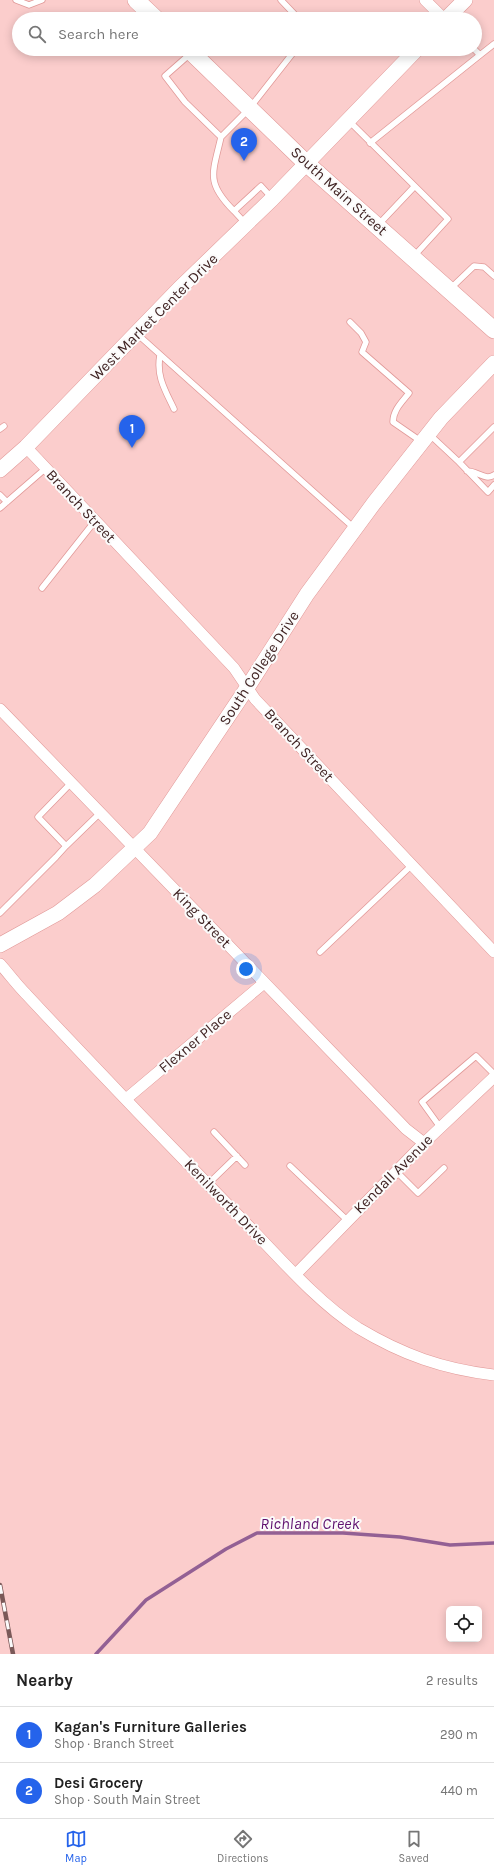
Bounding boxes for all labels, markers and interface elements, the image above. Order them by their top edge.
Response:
search box [12,12,482,56]
icon: search [26,23,48,45]
text: Search here [58,25,139,43]
pin: 2 [231,128,257,161]
street label: South Main Street [287,143,391,239]
street label: West Market Center Drive [87,250,221,384]
pin: 1 [119,415,145,448]
street label: Branch Street [43,466,120,547]
street label: South College Drive [215,607,303,729]
street label: Branch Street [261,705,338,786]
street label: King Street [169,884,235,952]
your location [236,959,256,979]
street label: Flexner Place [155,1005,235,1077]
street label: Kendall Avenue [350,1131,436,1217]
street label: Kenilworth Drive [181,1155,271,1249]
water label: Richland Creek [260,1514,361,1533]
map controls [446,1606,482,1642]
button: locate [446,1606,482,1642]
text: Nearby [16,1670,73,1690]
text: 2 results [426,1673,478,1688]
text: Kagan's Furniture Galleries [54,1718,247,1736]
text: 1 [27,1727,31,1742]
text: 290 m [440,1727,478,1742]
text: Shop · Branch Street [54,1736,174,1751]
text: Desi Grocery [54,1774,143,1792]
text: 2 [25,1783,33,1798]
text: 440 m [441,1783,478,1798]
text: Shop · South Main Street [54,1792,200,1807]
tab: Map [65,1828,87,1865]
tab: Directions [217,1828,269,1865]
tab: Saved [399,1828,429,1865]

